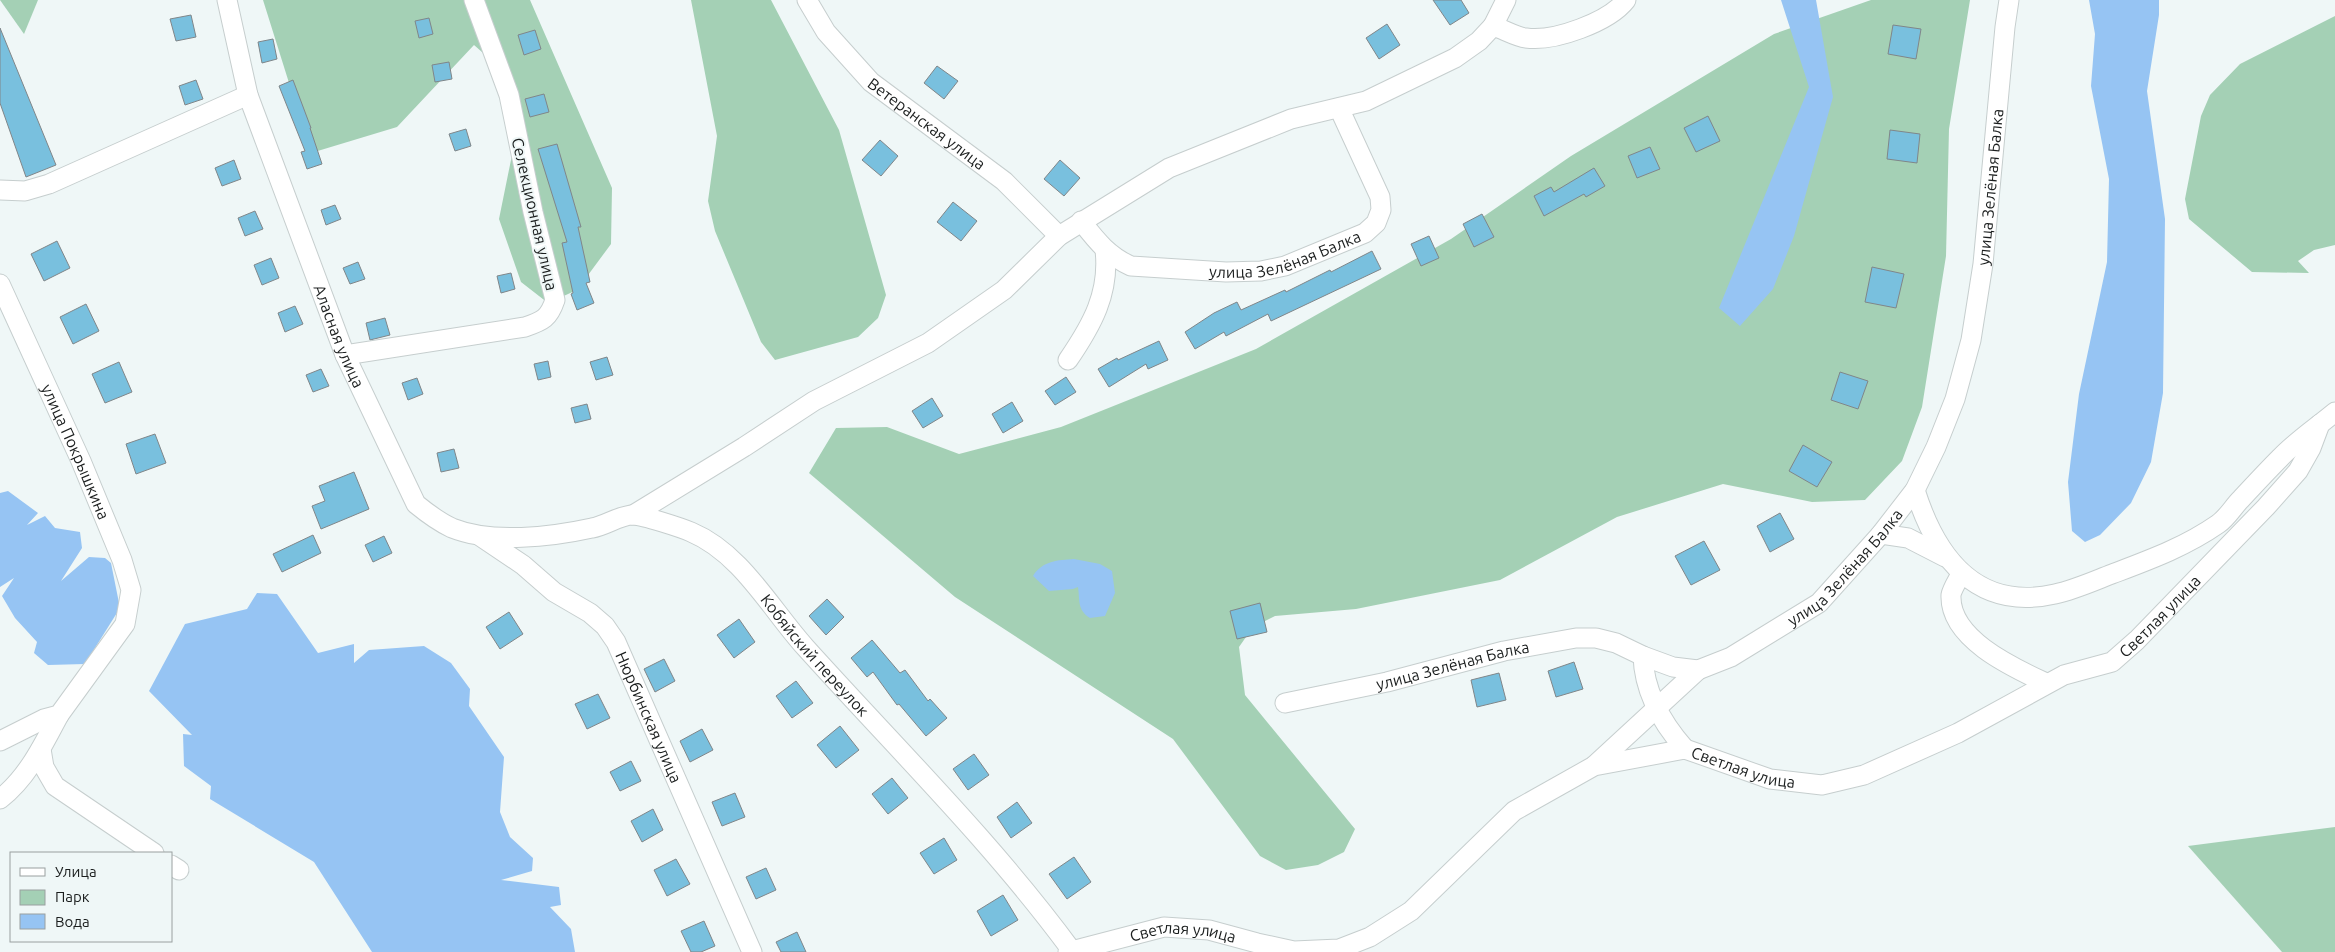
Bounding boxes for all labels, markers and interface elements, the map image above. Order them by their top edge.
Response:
street label: Ветеранская улица [864,74,989,173]
street label: улица Зелёная Балка [1974,108,2006,266]
street label: Селекционная улица [509,136,561,292]
street label: улица Зелёная Балка [1209,227,1363,281]
street label: Аласная улица [310,282,368,390]
street label: улица Покрышкина [38,381,113,522]
street label: улица Зелёная Балка [1784,505,1906,629]
street label: Светлая улица [2115,571,2204,661]
street label: Кобяйский переулок [757,591,873,720]
street label: улица Зелёная Балка [1375,638,1531,693]
street label: Нюрбинская улица [612,649,686,786]
street label: Светлая улица [1689,743,1796,791]
legend [10,852,172,942]
text: Улица [55,863,97,880]
text: Парк [55,888,90,905]
text: Вода [55,913,90,930]
street label: Светлая улица [1128,918,1238,946]

